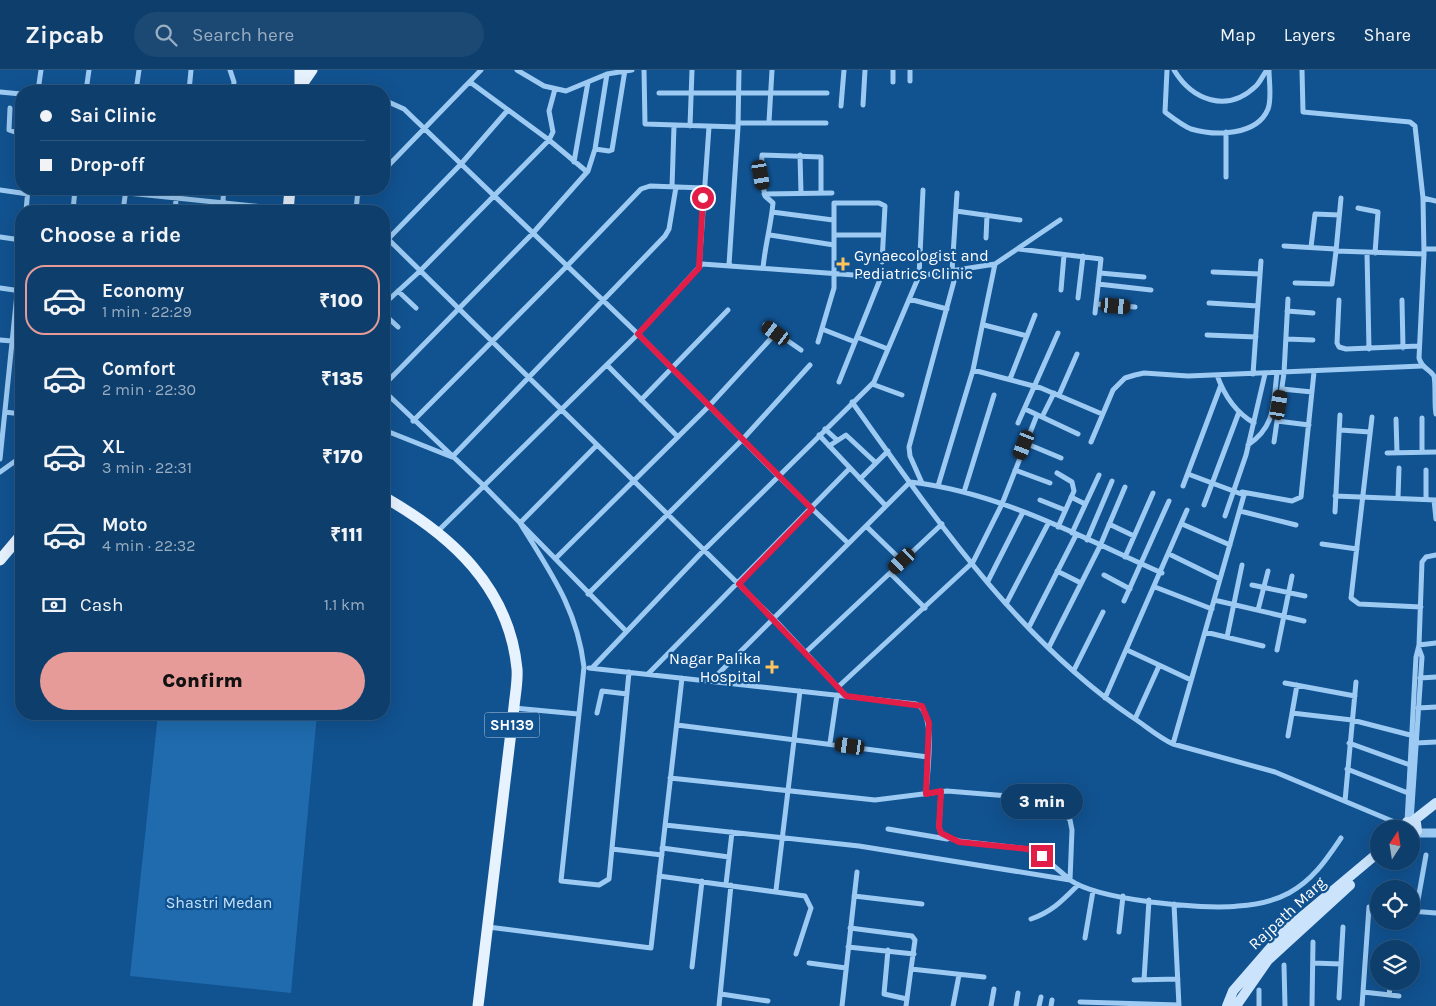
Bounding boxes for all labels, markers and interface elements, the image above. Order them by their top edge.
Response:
search box [134,12,484,57]
text: Zipcab [25,21,104,49]
icon: search [152,21,180,49]
text: Search here [192,24,294,46]
text: Map [1220,24,1256,46]
text: Layers [1284,24,1336,46]
text: Share [1364,24,1411,46]
text: Sai Clinic [70,105,156,127]
text: Drop-off [70,154,145,176]
car [751,159,770,191]
route start [692,187,714,209]
text: Choose a ride [40,222,181,248]
place label: Gynaecologist and Pediatrics Clinic [854,246,989,283]
marker: Gynaecologist and Pediatrics Clinic [836,257,850,271]
icon: car [42,278,87,323]
text: Economy [102,280,184,302]
text: ₹100 [319,290,363,312]
car [1100,297,1131,315]
text: 1 min · 22:29 [102,302,192,321]
car [759,318,792,348]
icon: car [42,356,87,401]
text: Comfort [102,358,176,380]
text: ₹135 [321,368,363,390]
text: 2 min · 22:30 [102,380,196,399]
car [1269,389,1288,421]
car [1011,428,1036,462]
icon: car [42,434,87,479]
text: XL [102,436,124,458]
text: ₹170 [322,446,363,468]
text: 3 min · 22:31 [102,458,192,477]
icon: car [42,512,87,557]
text: Moto [102,514,148,536]
text: ₹111 [330,524,363,546]
text: 4 min · 22:32 [102,536,196,555]
car [885,545,918,577]
icon: cash [40,591,68,619]
text: Cash [80,594,124,616]
text: 1.1 km [324,595,365,614]
place label: Nagar Palika Hospital [669,649,761,686]
button: Confirm [40,652,365,710]
marker: Nagar Palika Hospital [765,660,779,674]
road number: SH139 [484,712,540,738]
car [834,736,865,756]
callout: 3 min [1001,784,1083,818]
text: 3 min [1019,792,1065,811]
north arrow [1370,820,1420,870]
map controls [1370,820,1420,990]
route end [1031,845,1053,867]
street label: Rajpath Marg [1245,873,1329,953]
button: locate [1370,880,1420,930]
park label: Shastri Medan [166,893,272,912]
button: layers [1370,940,1420,990]

